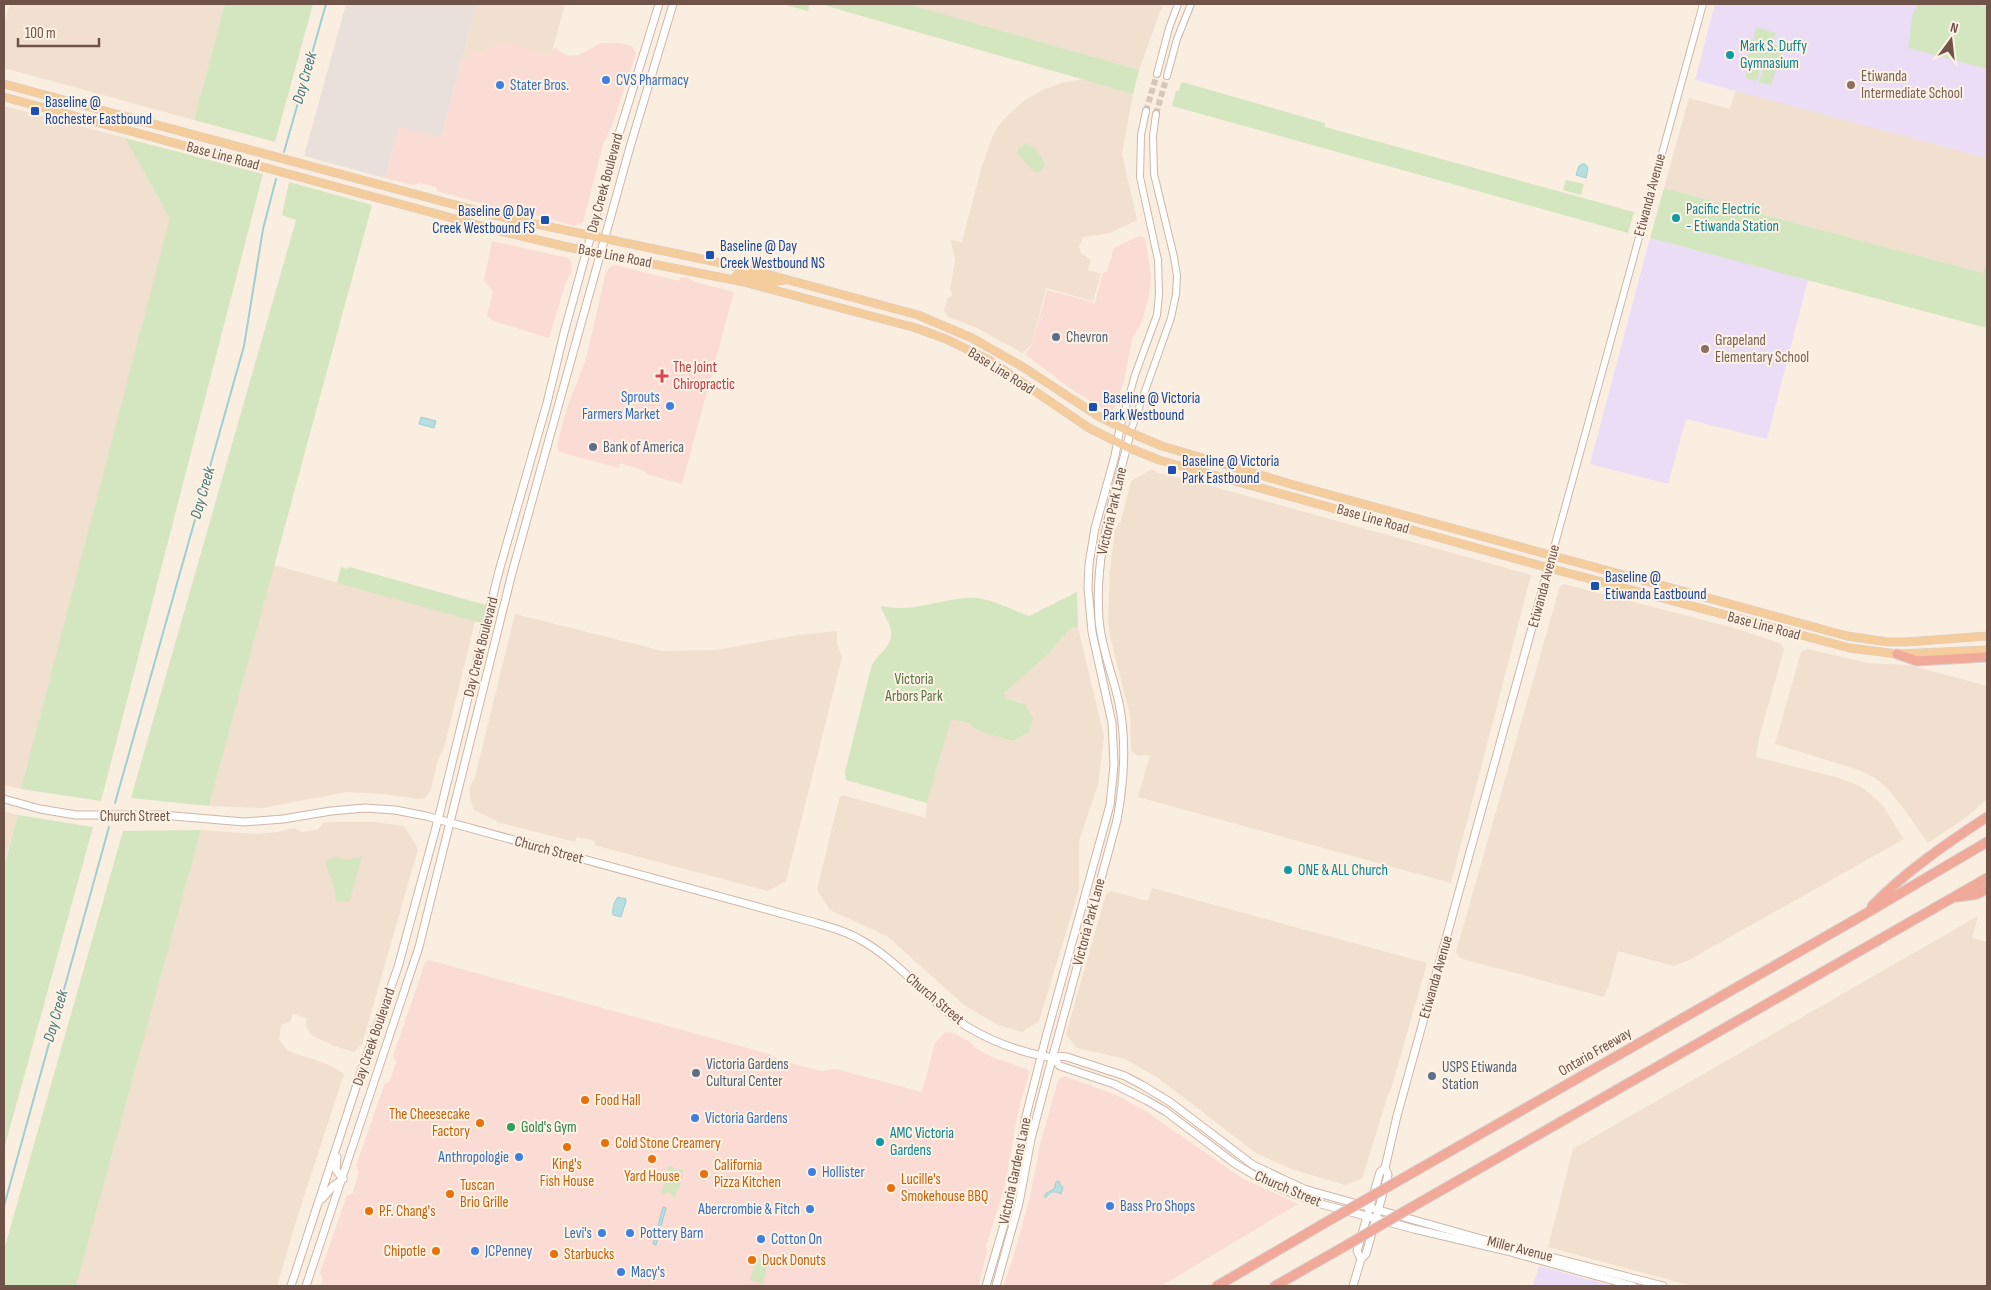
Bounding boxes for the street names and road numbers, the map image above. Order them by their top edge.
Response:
street label: Day Creek Boulevard [583,131,627,235]
street label: Base Line Road [185,137,261,175]
street label: Etiwanda Avenue [1630,151,1670,239]
street label: Base Line Road [577,240,653,272]
street label: Base Line Road [964,343,1038,399]
street label: Victoria Park Lane [1093,465,1131,557]
street label: Base Line Road [1335,500,1411,538]
street label: Etiwanda Avenue [1524,542,1564,630]
street label: Day Creek Boulevard [459,595,503,699]
street label: Base Line Road [1726,607,1802,645]
street label: Church Street [100,807,171,826]
street label: Church Street [512,832,586,868]
street label: Victoria Park Lane [1068,876,1110,968]
street label: Etiwanda Avenue [1415,933,1457,1021]
street label: Church Street [902,969,968,1029]
street label: Day Creek Boulevard [348,986,400,1088]
street label: Ontario Freeway [1555,1023,1635,1081]
street label: Victoria Gardens Lane [994,1116,1036,1226]
street label: Church Street [1252,1166,1325,1212]
street label: Miller Avenue [1485,1232,1555,1266]

